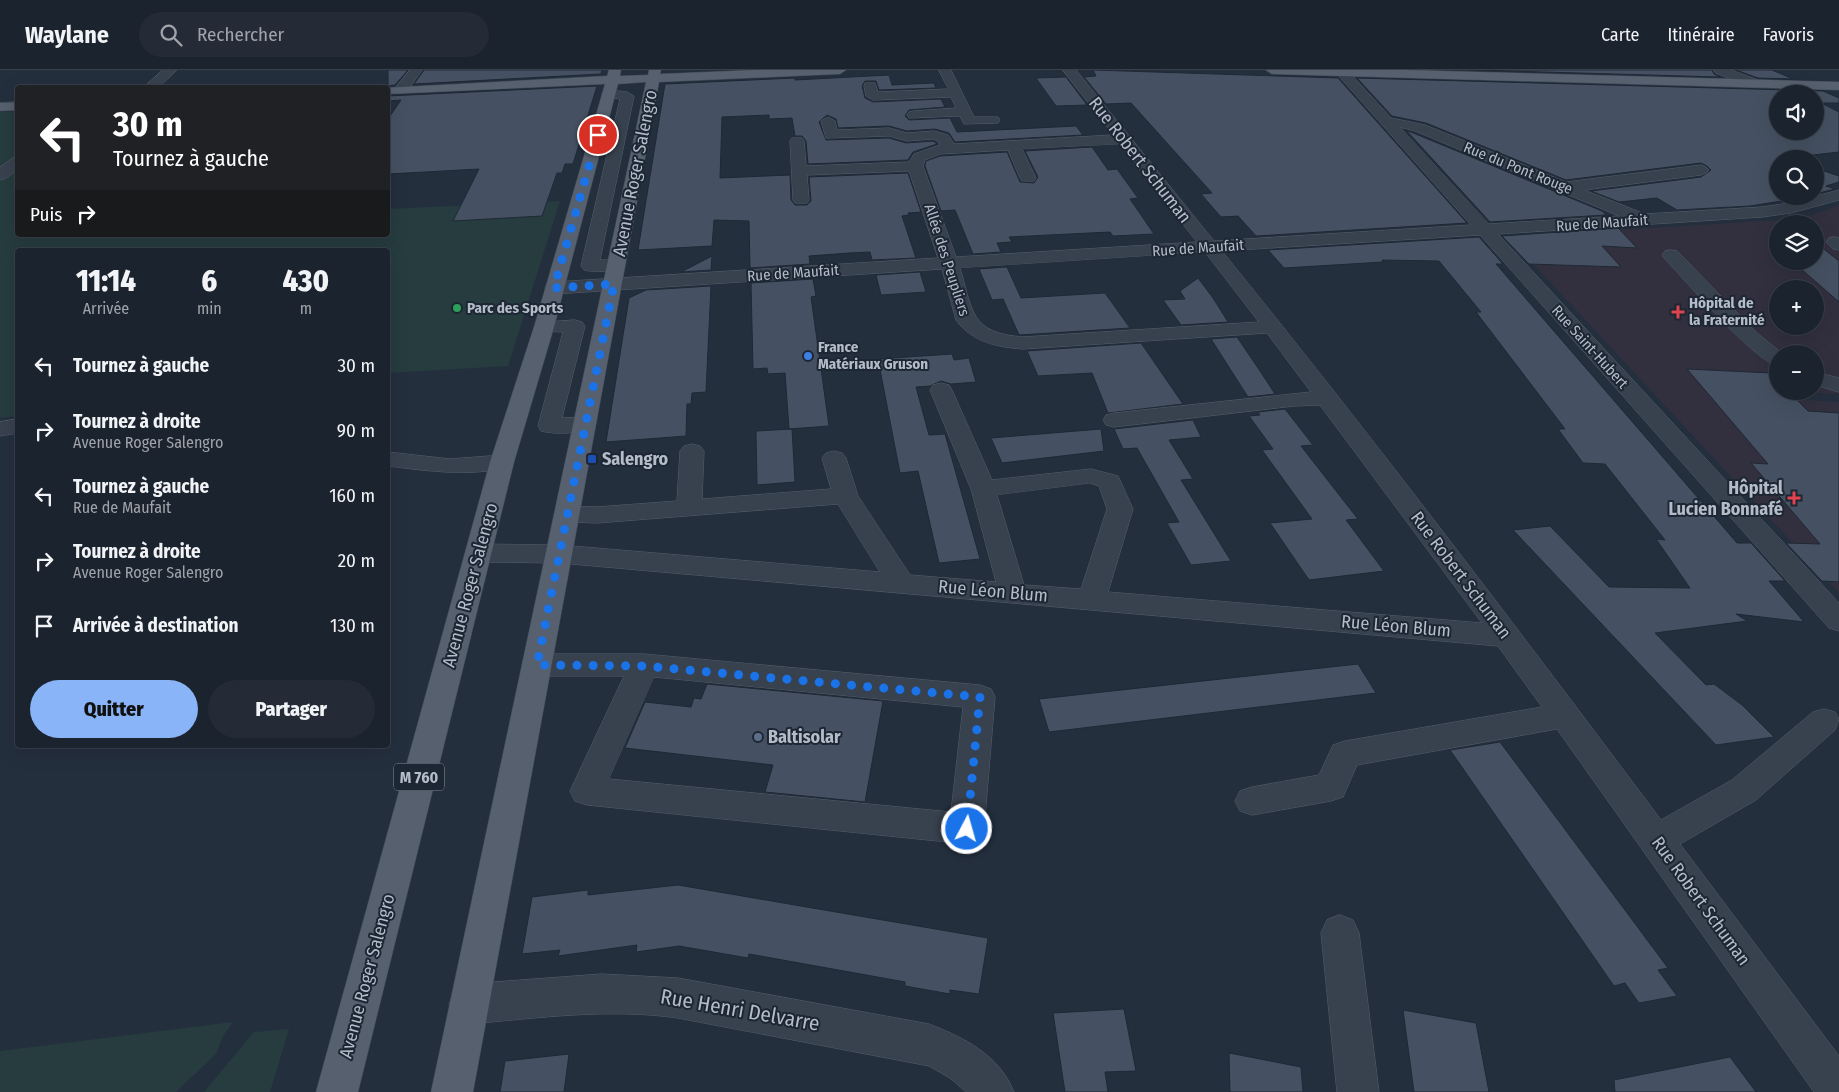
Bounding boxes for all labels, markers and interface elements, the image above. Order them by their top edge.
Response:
search box [139,12,489,57]
text: Waylane [25,21,109,49]
icon: search [157,21,185,49]
text: Rechercher [197,23,284,46]
text: Carte [1601,24,1639,46]
text: Itinéraire [1667,24,1735,46]
text: Favoris [1763,24,1814,46]
map controls [1769,85,1824,400]
button: sound [1769,85,1824,140]
street label: Avenue Roger Salengro [608,88,662,258]
street label: Rue Robert Schuman [1084,93,1196,227]
text: 30 m [113,103,183,145]
icon: left [30,105,95,170]
pin [577,114,619,156]
icon: arrive [584,121,612,149]
street label: Rue du Pont Rouge [1461,138,1575,198]
text: Tournez à gauche [113,145,269,172]
button: search [1769,150,1824,205]
icon: right [72,200,100,228]
street label: Allée des Peupliers [920,202,974,318]
text: Puis [30,203,62,226]
street label: Rue de Maufait [1555,211,1649,235]
button: layers [1769,215,1824,270]
street label: Rue de Maufait [1151,236,1245,260]
street label: Rue de Maufait [746,261,840,285]
text: 11:14 [76,263,136,299]
text: 6 [201,263,217,299]
text: 430 [283,263,329,299]
button: + [1769,280,1824,335]
place label: Hôpital de la Fraternité [1689,294,1765,329]
text: Arrivée [83,299,129,318]
text: min [197,299,222,318]
text: m [300,299,312,318]
place label: Parc des Sports [467,299,564,317]
marker: Parc des Sports [451,302,463,314]
street label: Rue Saint-Hubert [1548,302,1632,392]
marker: Hôpital de la Fraternité [1671,305,1685,319]
place label: France Matériaux Gruson [818,338,928,373]
button: − [1769,345,1824,400]
marker: France Matériaux Gruson [802,350,814,362]
icon: left [30,352,58,380]
text: Tournez à gauche [73,354,209,377]
text: 30 m [337,354,375,377]
text: Tournez à droite [73,410,201,433]
icon: right [30,417,58,445]
text: 90 m [337,419,375,442]
text: Avenue Roger Salengro [73,433,223,452]
place label: Salengro [602,448,669,470]
marker: Salengro [586,453,598,465]
text: Tournez à gauche [73,475,209,498]
place label: Hôpital Lucien Bonnafé [1668,477,1783,520]
icon: left [30,482,58,510]
text: 160 m [329,484,375,507]
marker: Hôpital Lucien Bonnafé [1787,491,1801,505]
text: Rue de Maufait [73,498,171,517]
street label: Avenue Roger Salengro [437,500,503,670]
street label: Rue Robert Schuman [1406,507,1516,643]
text: Tournez à droite [73,540,201,563]
icon: right [30,547,58,575]
text: 20 m [338,549,375,572]
text: Avenue Roger Salengro [73,563,223,582]
street label: Rue Léon Blum [937,575,1049,607]
street label: Rue Léon Blum [1340,610,1452,642]
icon: arrive [30,612,58,640]
text: Arrivée à destination [73,614,239,637]
text: 130 m [330,614,375,637]
button: Quitter [30,680,198,738]
button: Partager [208,680,375,738]
place label: Baltisolar [768,726,841,748]
marker: Baltisolar [752,731,764,743]
road number: M 760 [394,764,444,790]
position arrow [940,802,992,854]
street label: Rue Robert Schuman [1647,832,1755,970]
street label: Avenue Roger Salengro [334,891,400,1061]
street label: Rue Henri Delvarre [658,983,822,1037]

